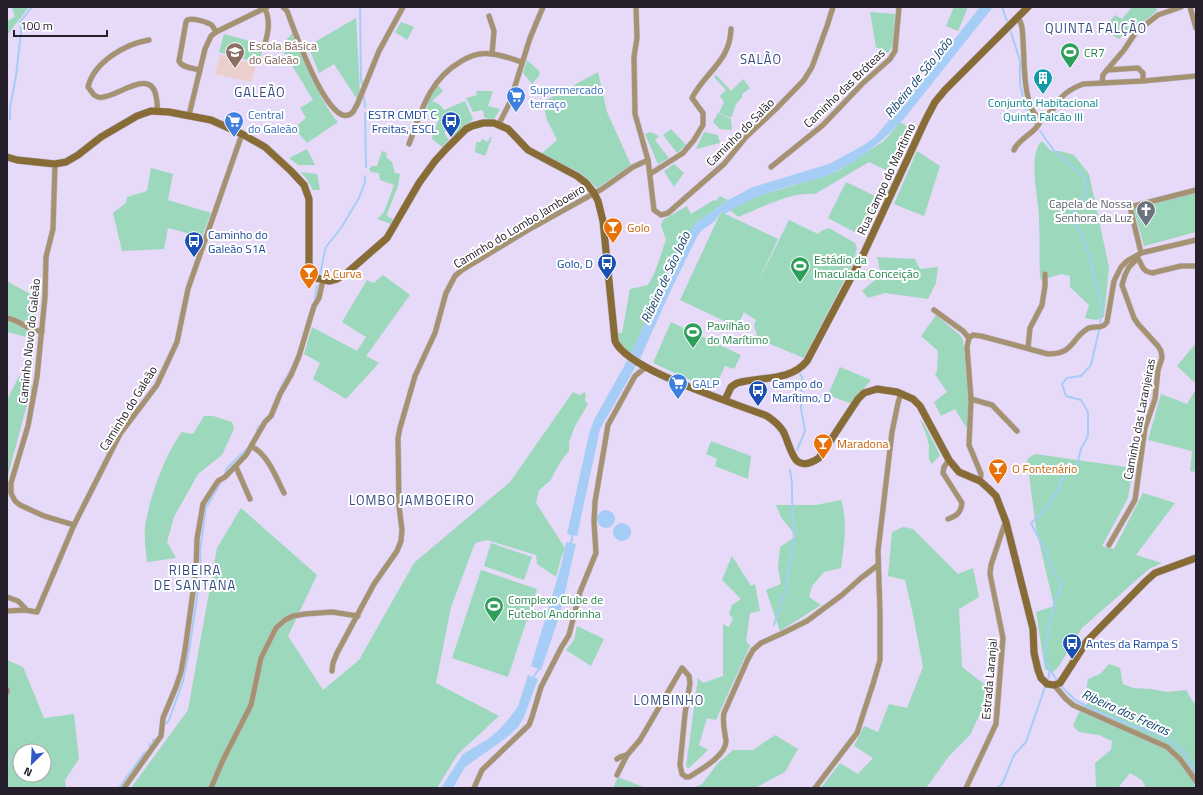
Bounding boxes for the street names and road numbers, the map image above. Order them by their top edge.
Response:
street label: Caminho das Bróteas [799,44,889,132]
street label: Caminho do Salão [701,93,779,171]
street label: Rua Campo do Marítimo [852,120,920,238]
street label: Caminho do Lombo Jamboeiro [449,179,589,273]
street label: Caminho Novo do Galeão [13,277,45,405]
street label: Caminho das Laranjeiras [1118,356,1160,481]
street label: Caminho do Galeão [94,362,162,454]
street label: Estrada Laranjal [976,638,1002,720]

